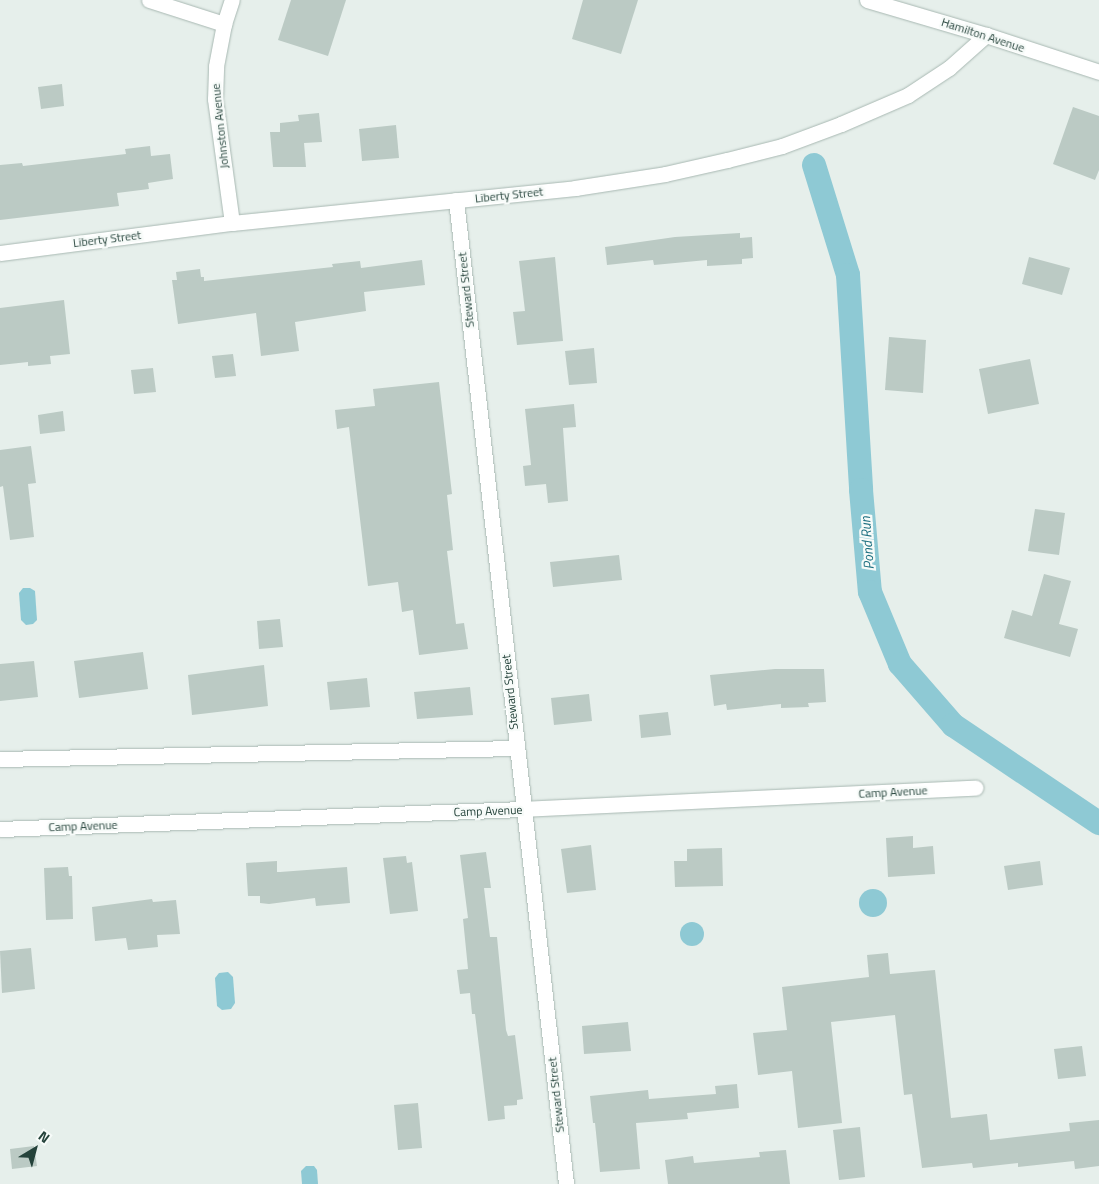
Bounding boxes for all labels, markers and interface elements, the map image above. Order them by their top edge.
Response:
street label: Hamilton Avenue [940,15,1026,55]
street label: Johnston Avenue [208,83,232,169]
street label: Liberty Street [474,184,544,206]
street label: Liberty Street [72,228,142,250]
street label: Steward Street [455,252,477,328]
water label: Pond Run [857,516,877,570]
street label: Steward Street [499,654,521,730]
street label: Camp Avenue [858,783,928,801]
street label: Camp Avenue [453,803,523,819]
street label: Camp Avenue [48,818,118,834]
street label: Steward Street [545,1057,567,1133]
north arrow [10,1124,60,1174]
text: N [34,1125,55,1148]

